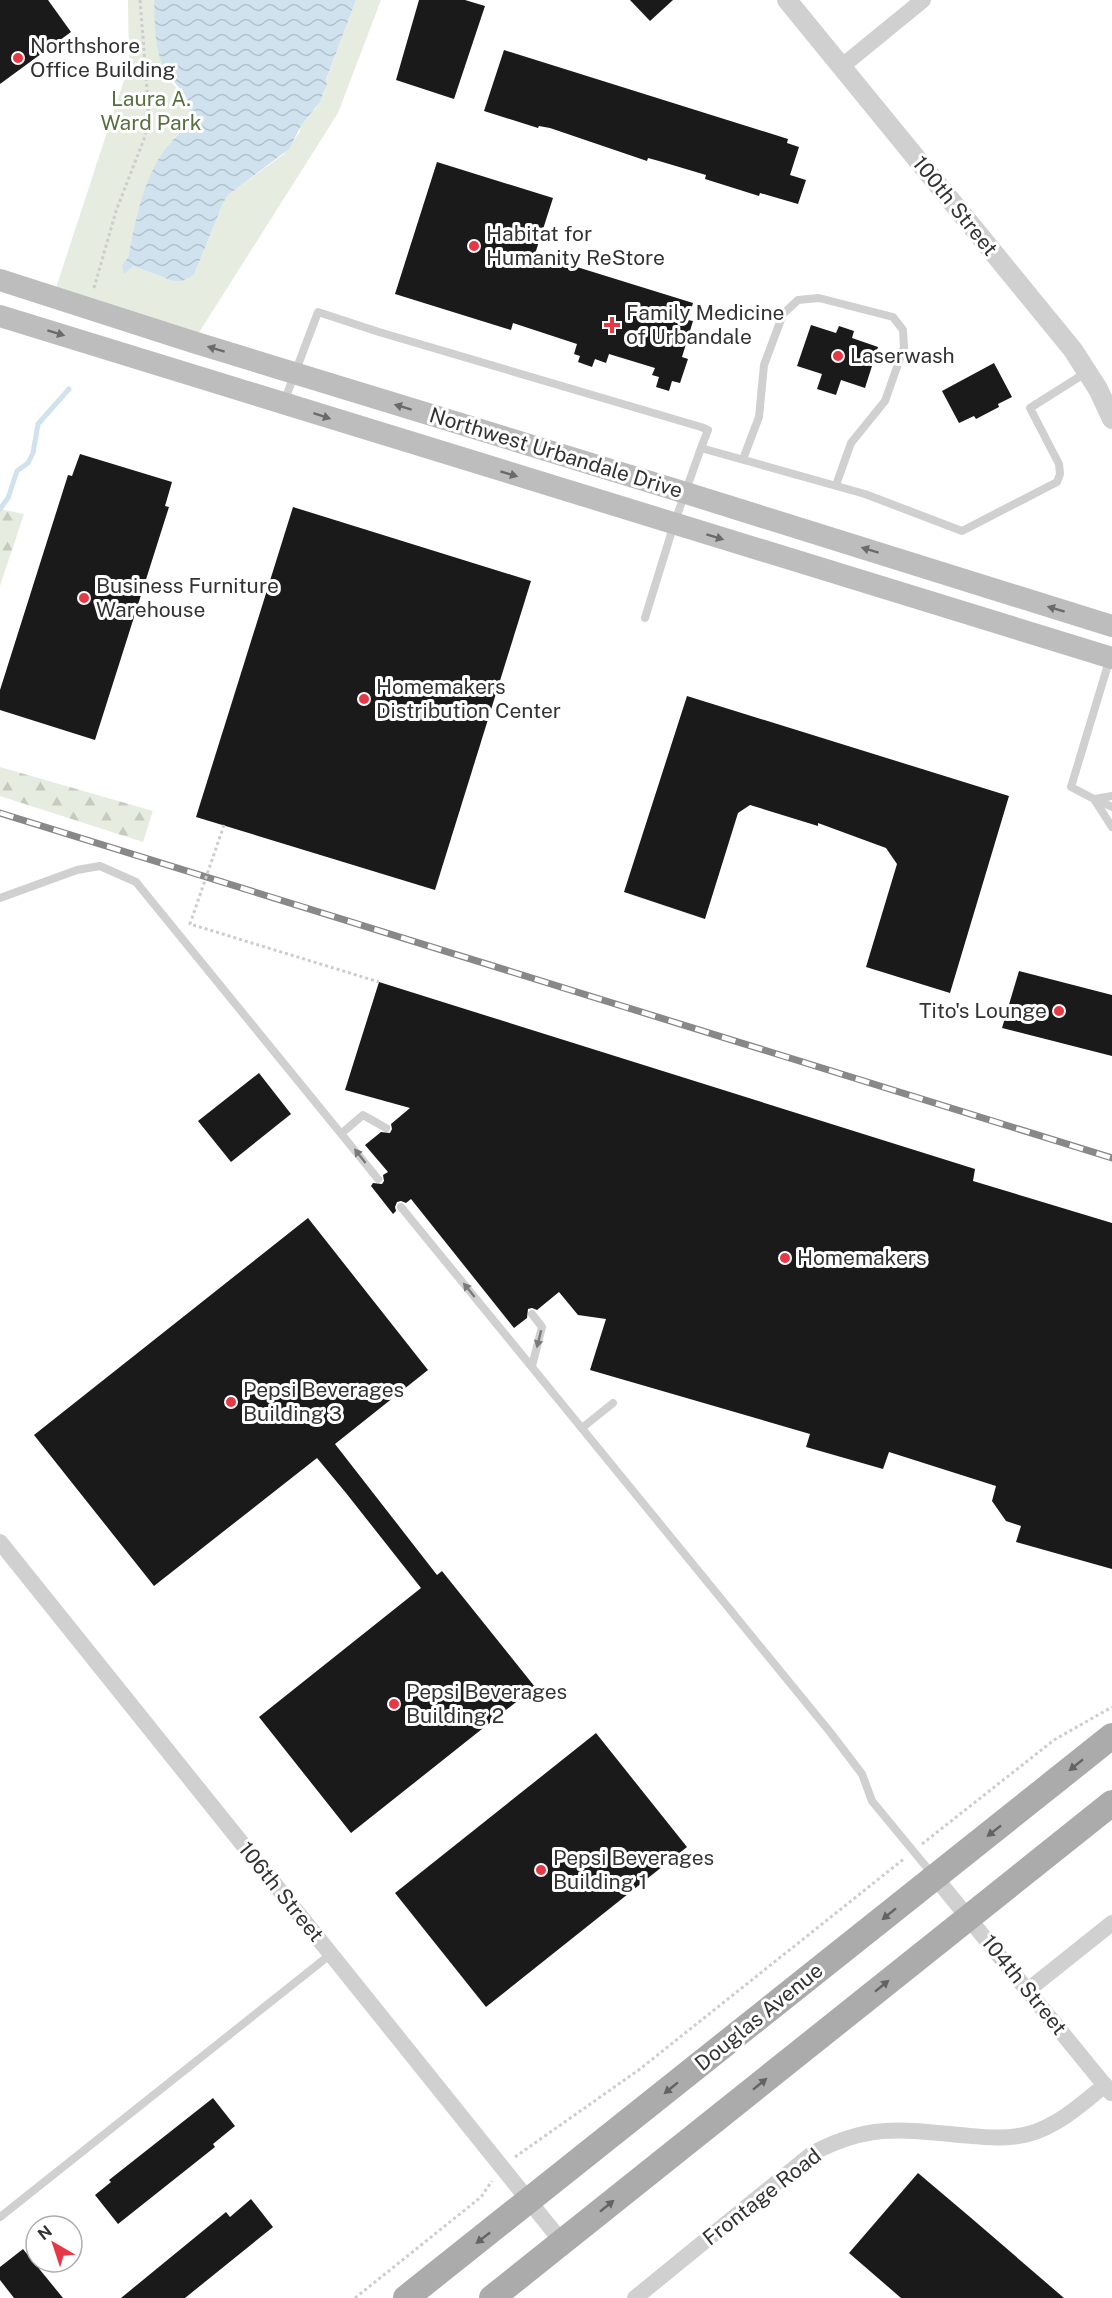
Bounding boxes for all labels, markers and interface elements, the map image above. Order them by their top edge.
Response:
place label: Northshore Office Building [30,33,176,82]
marker: Northshore Office Building [11,51,25,65]
park label: Laura A. Ward Park [100,86,202,135]
street label: 100th Street [908,151,1003,261]
place label: Habitat for Humanity ReStore [486,221,665,270]
marker: Habitat for Humanity ReStore [467,239,481,253]
place label: Family Medicine of Urbandale [626,300,784,349]
marker: Family Medicine of Urbandale [603,316,621,334]
one-way arrow [47,329,65,338]
place label: Laserwash [850,343,955,368]
one-way arrow [207,344,225,354]
marker: Laserwash [831,349,845,363]
one-way arrow [394,401,412,411]
street label: Northwest Urbandale Drive [427,402,686,503]
one-way arrow [313,412,331,421]
one-way arrow [500,470,518,479]
one-way arrow [706,533,724,542]
one-way arrow [861,545,879,554]
place label: Business Furniture Warehouse [96,573,279,622]
marker: Business Furniture Warehouse [77,591,91,605]
one-way arrow [1047,604,1065,613]
place label: Homemakers Distribution Center [376,674,561,723]
marker: Homemakers Distribution Center [357,692,371,706]
place label: Tito's Lounge [919,998,1047,1023]
marker: Tito's Lounge [1052,1004,1066,1018]
one-way arrow [354,1148,367,1164]
place label: Homemakers [797,1245,927,1270]
marker: Homemakers [778,1251,792,1265]
one-way arrow [463,1283,476,1298]
one-way arrow [533,1329,543,1348]
place label: Pepsi Beverages Building 3 [243,1377,404,1426]
marker: Pepsi Beverages Building 3 [224,1395,238,1409]
place label: Pepsi Beverages Building 2 [406,1679,567,1728]
marker: Pepsi Beverages Building 2 [387,1697,401,1711]
one-way arrow [1068,1759,1084,1772]
one-way arrow [986,1824,1002,1837]
street label: 106th Street [234,1837,329,1947]
place label: Pepsi Beverages Building 1 [553,1845,714,1894]
marker: Pepsi Beverages Building 1 [534,1863,548,1877]
one-way arrow [881,1907,897,1920]
street label: 104th Street [977,1930,1072,2040]
street label: Douglas Avenue [690,1957,828,2076]
one-way arrow [875,1980,890,1992]
one-way arrow [752,2078,767,2091]
one-way arrow [663,2081,679,2094]
street label: Frontage Road [698,2143,826,2251]
one-way arrow [600,2200,615,2212]
north arrow [24,2214,84,2274]
text: N [34,2221,56,2244]
one-way arrow [475,2231,490,2243]

